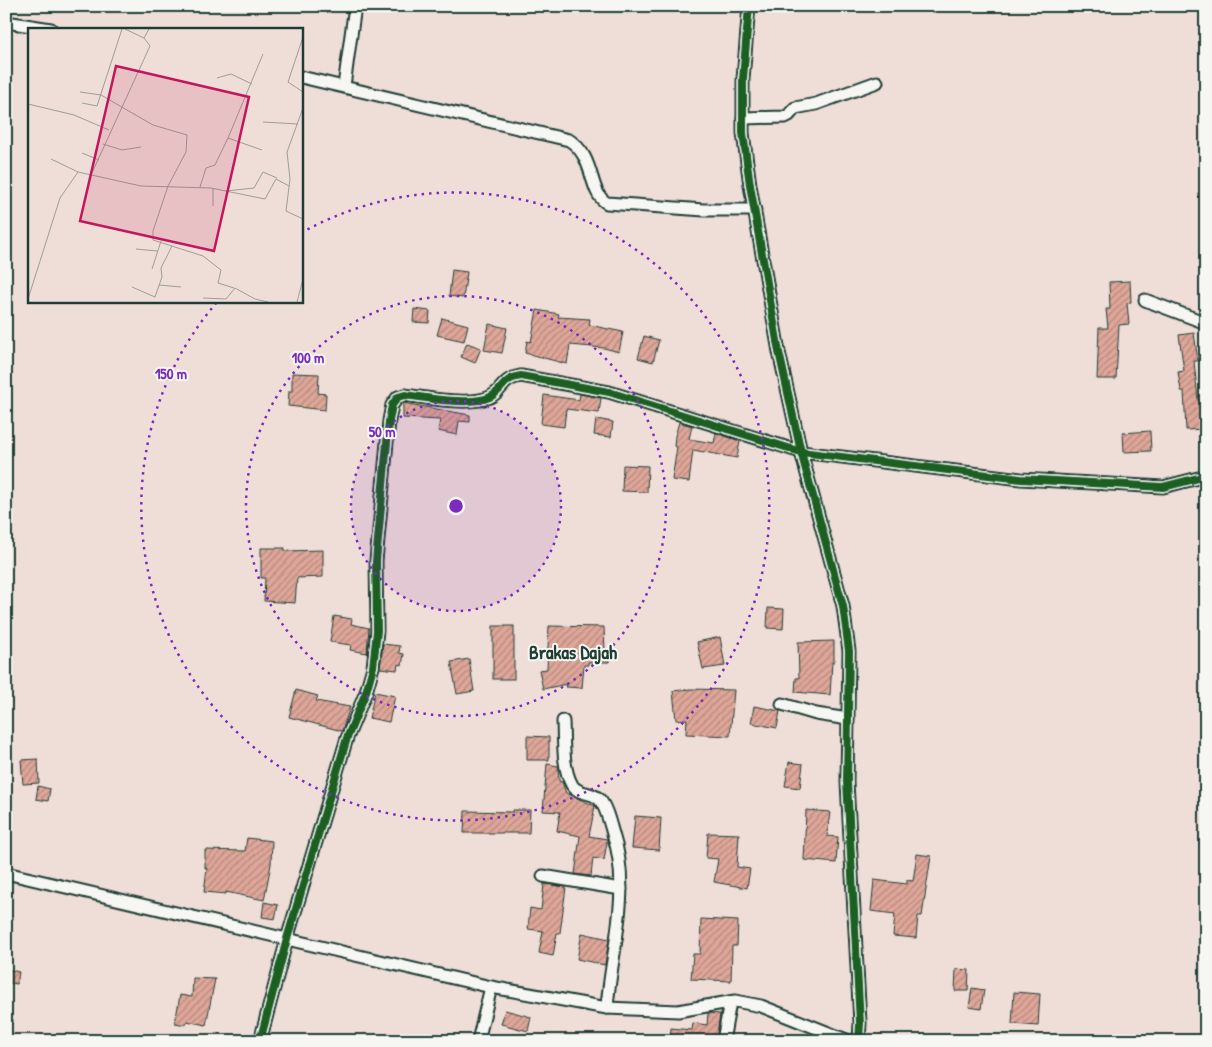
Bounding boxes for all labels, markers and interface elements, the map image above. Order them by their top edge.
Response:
inset map [28,28,302,302]
text: 100 m [292,347,324,368]
text: 150 m [155,363,187,384]
text: 50 m [369,421,395,442]
centre of rings [447,497,465,515]
district label: Brakas Dajah [529,639,617,665]

